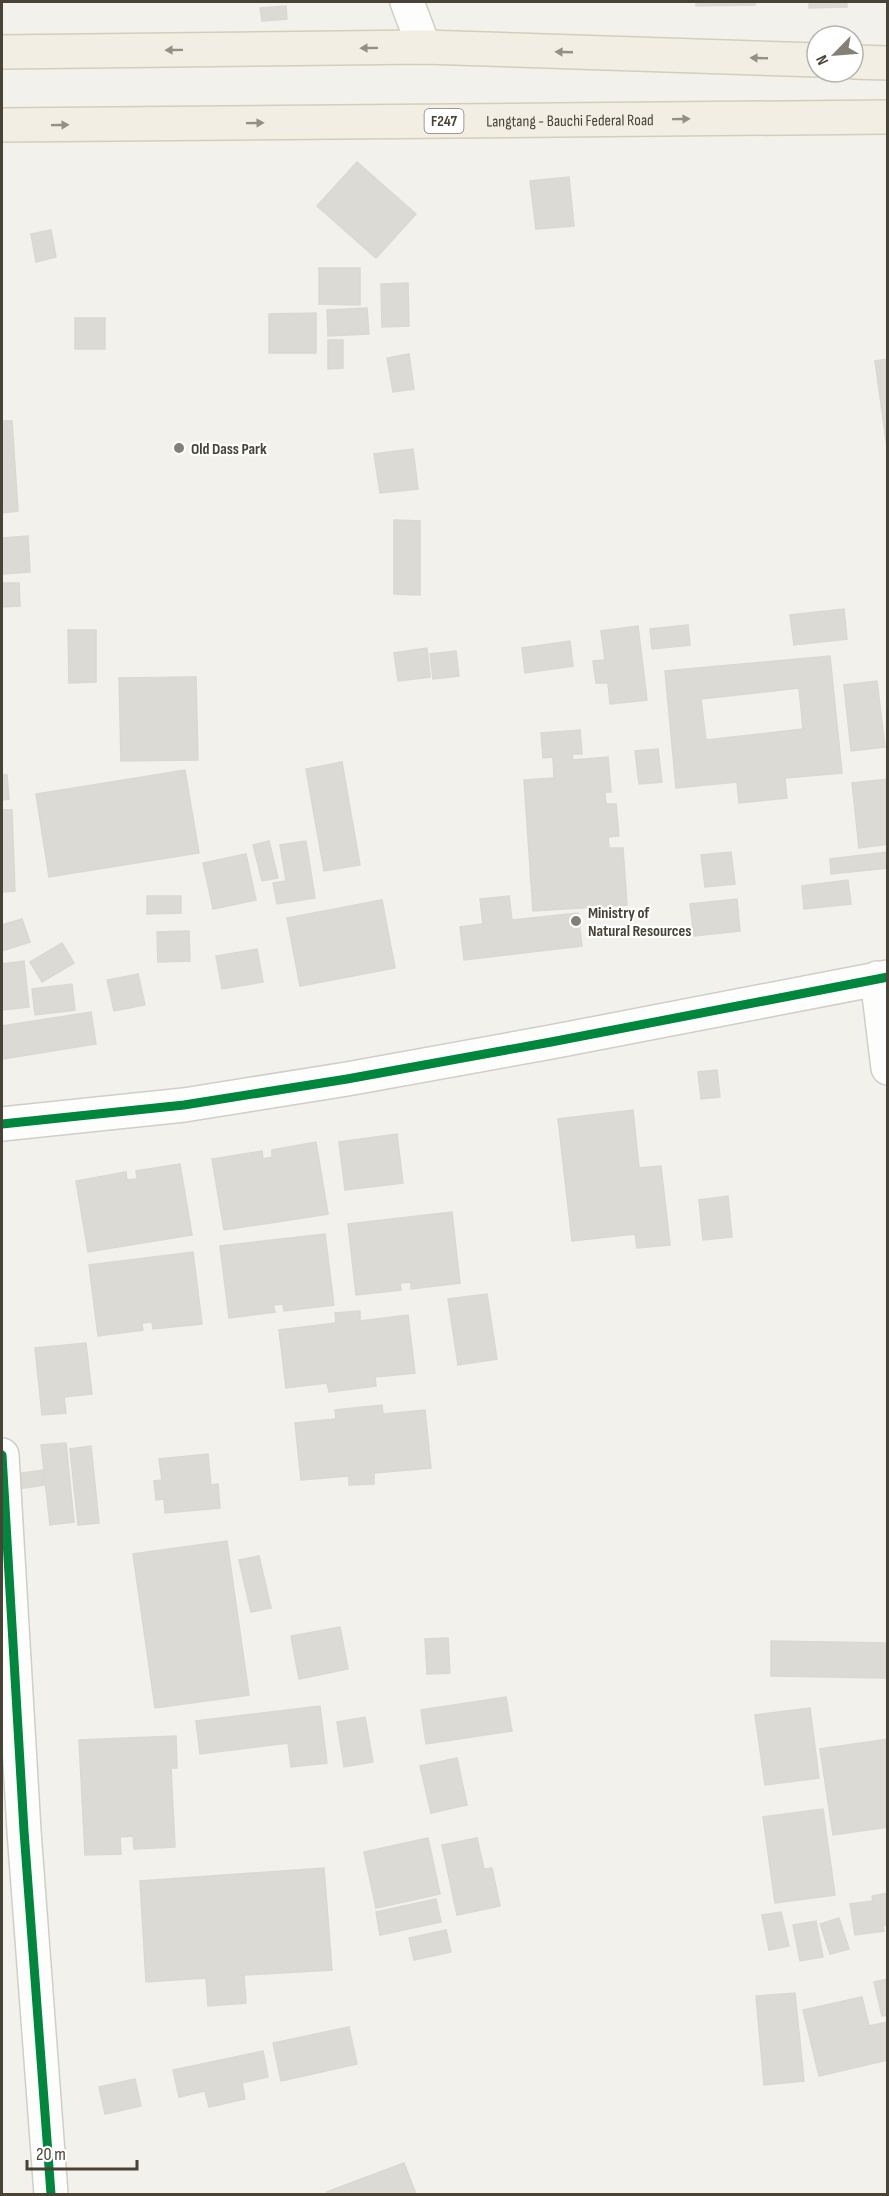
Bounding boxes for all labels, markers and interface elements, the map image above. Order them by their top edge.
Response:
north arrow [805,24,865,84]
one-way arrow [359,43,378,53]
one-way arrow [164,45,183,55]
one-way arrow [554,47,573,56]
text: N [812,52,833,68]
one-way arrow [749,54,768,63]
road number: F247 [424,109,464,133]
street label: Langtang - Bauchi Federal Road [486,111,654,132]
one-way arrow [671,114,690,124]
one-way arrow [245,118,264,128]
one-way arrow [50,120,69,130]
place label: Old Dass Park [191,440,267,459]
marker: Old Dass Park [172,441,186,455]
place label: Ministry of Natural Resources [588,904,691,941]
marker: Ministry of Natural Resources [569,914,583,928]
scale bar [27,2133,136,2171]
text: 20 m [36,2144,66,2165]

